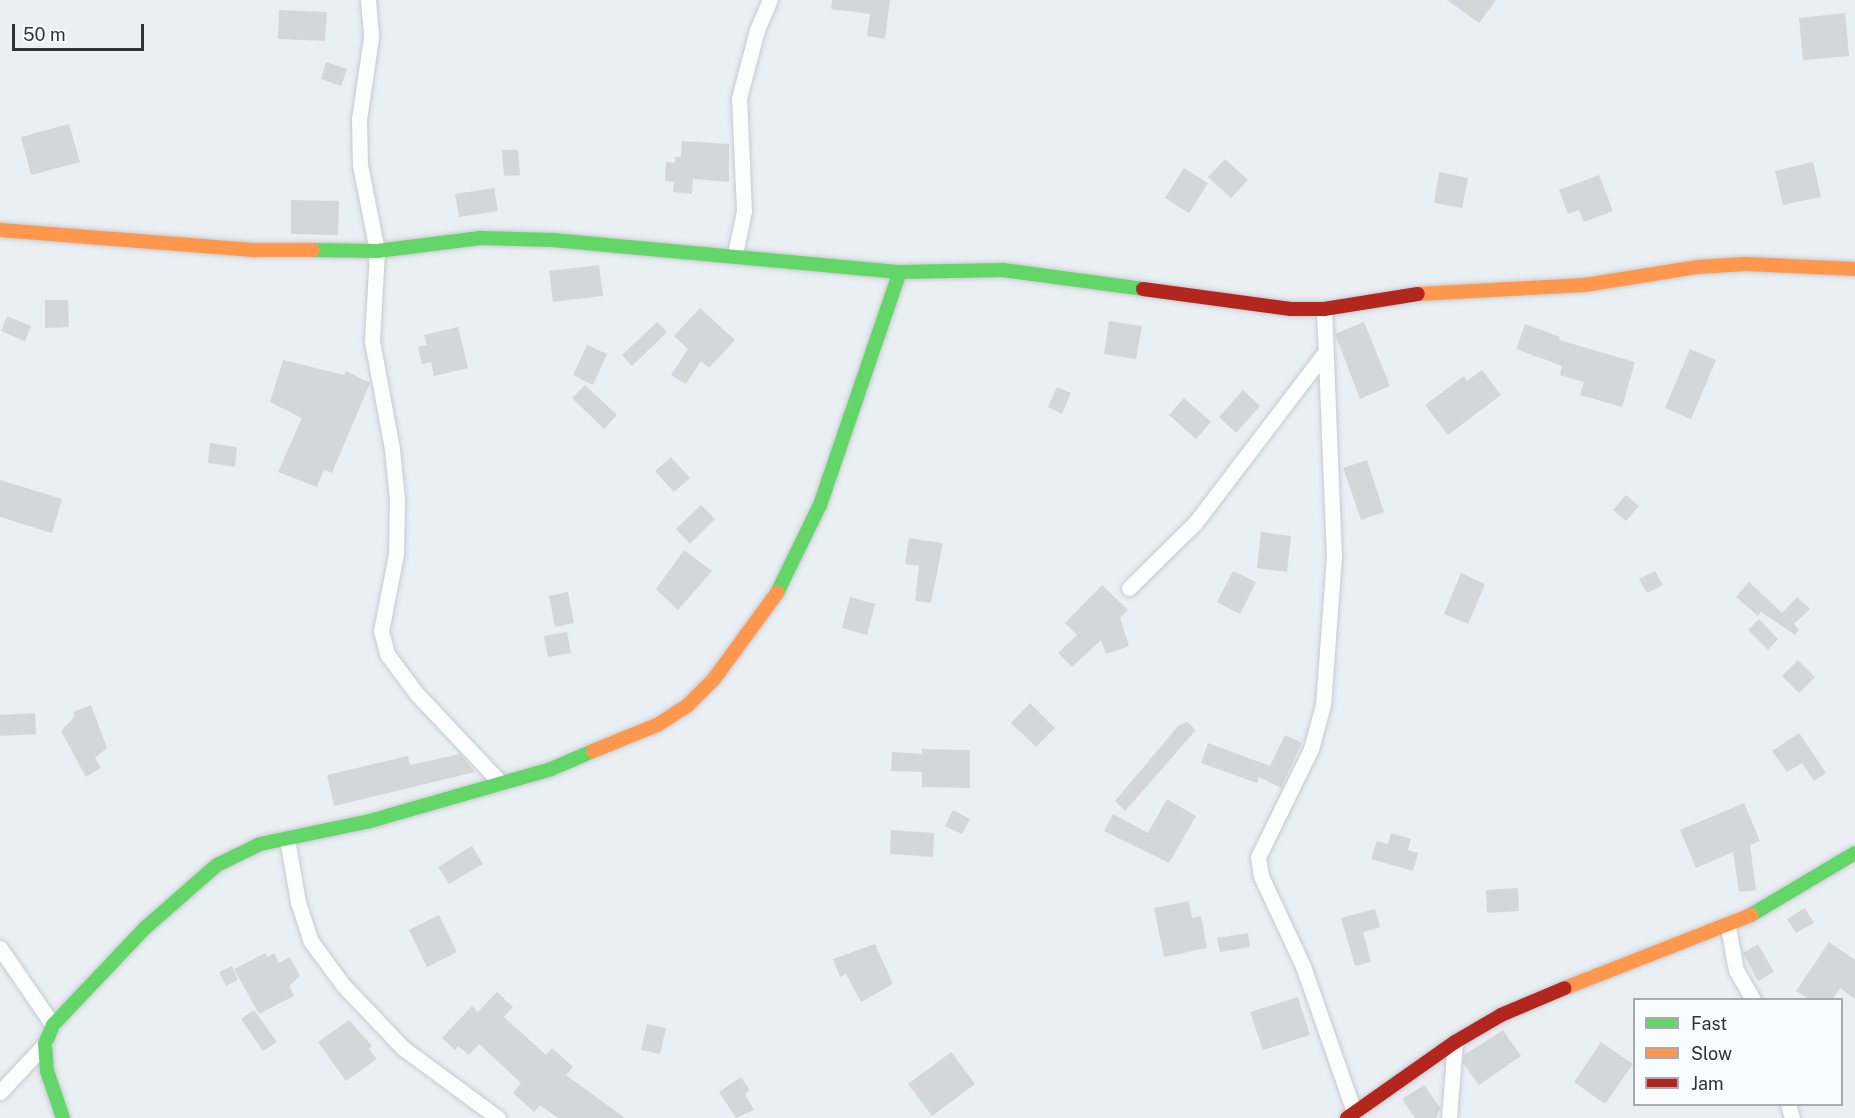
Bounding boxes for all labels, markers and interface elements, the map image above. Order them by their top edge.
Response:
scale bar [15,12,147,50]
text: 50 m [23,24,66,45]
legend [1633,998,1843,1106]
text: Fast [1691,1013,1727,1034]
text: Slow [1691,1043,1732,1064]
text: Jam [1691,1073,1724,1094]

